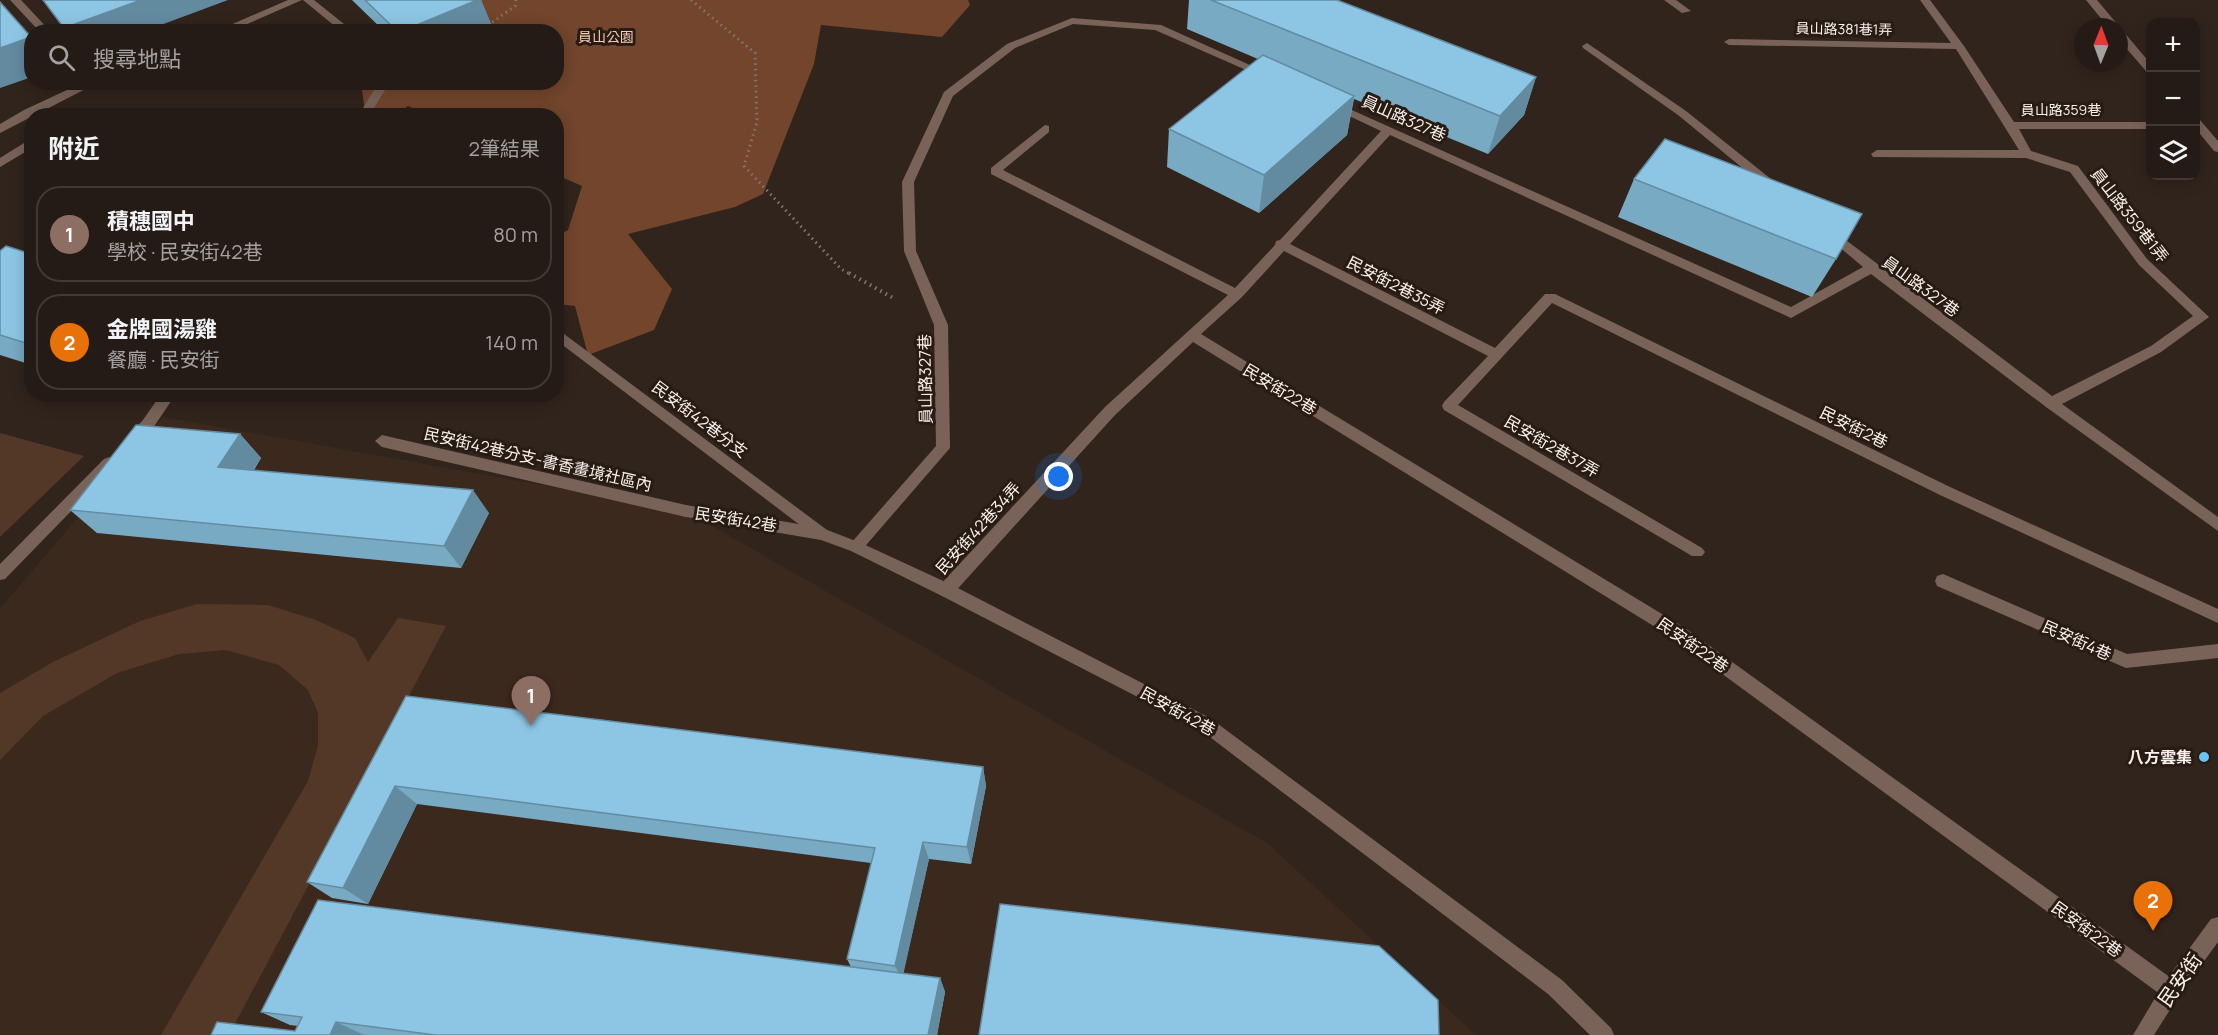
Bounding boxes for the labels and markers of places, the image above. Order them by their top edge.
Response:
pin: 1 [512,676,550,726]
place label: 八方雲集 [2128,746,2192,768]
marker: 八方雲集 [2197,750,2211,764]
pin: 2 [2134,882,2172,931]

